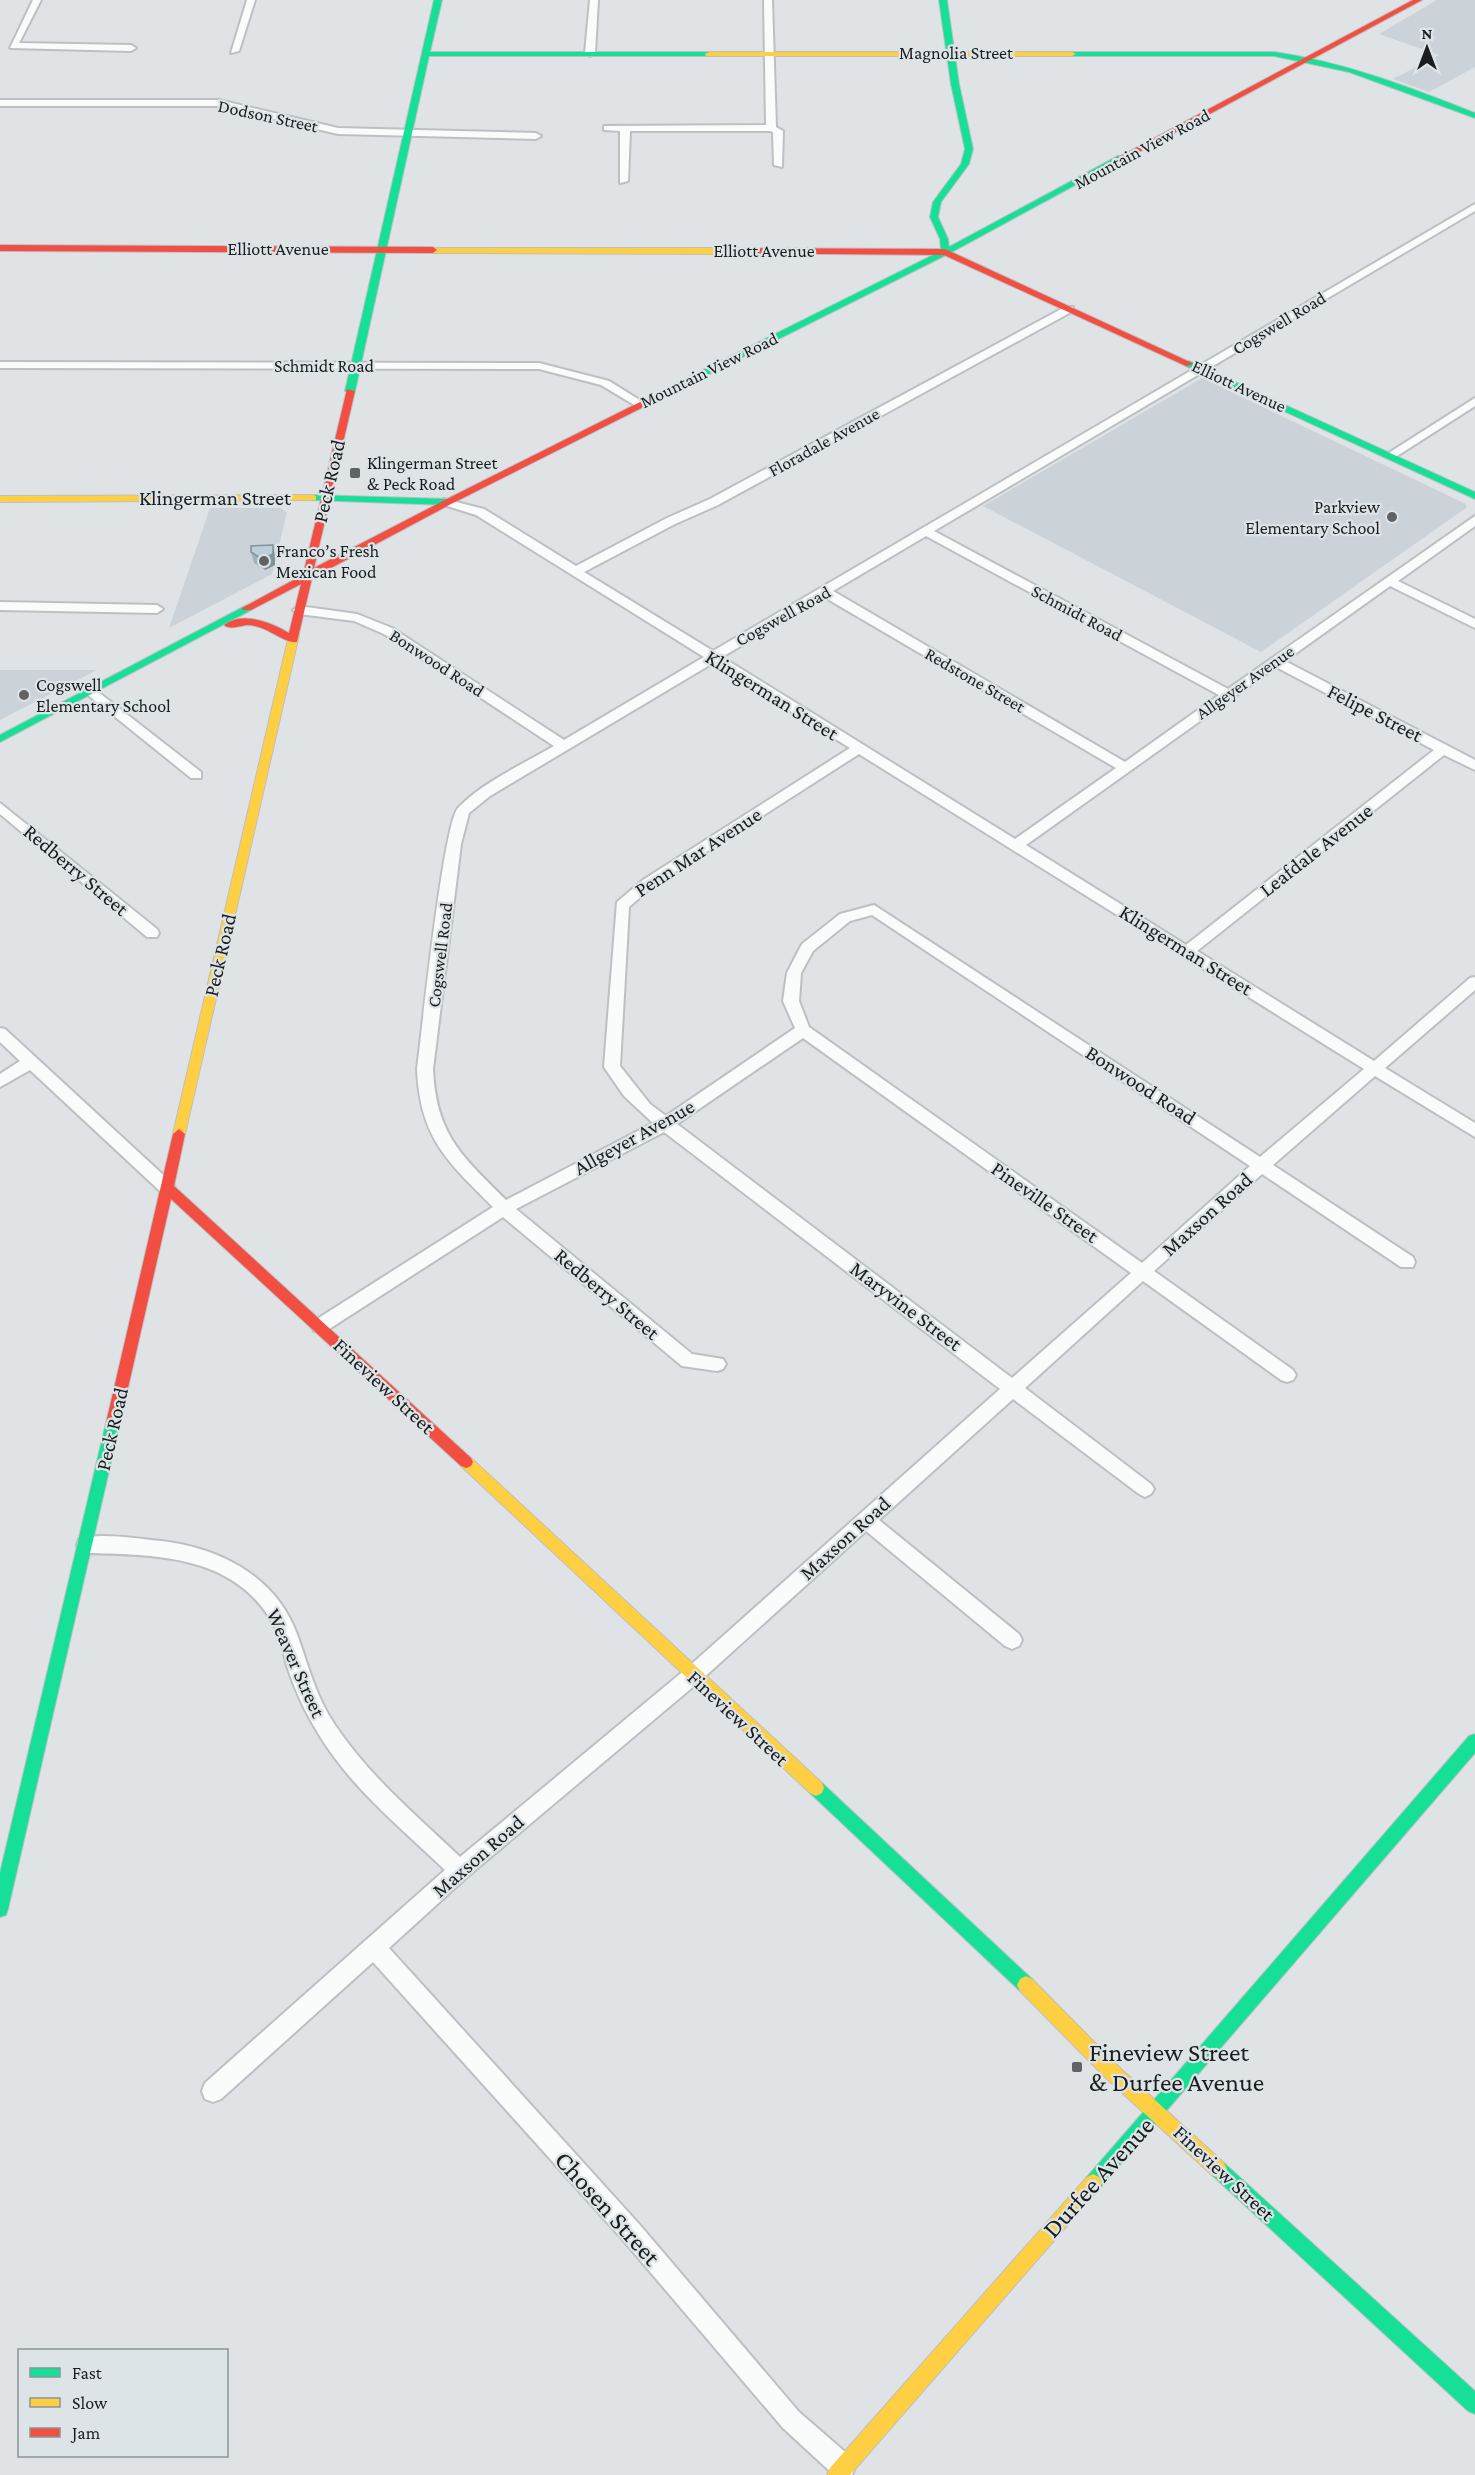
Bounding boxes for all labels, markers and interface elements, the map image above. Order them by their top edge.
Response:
north arrow [1397,18,1457,78]
text: N [1422,25,1433,42]
street label: Magnolia Street [899,43,1014,63]
street label: Dodson Street [216,96,321,137]
street label: Mountain View Road [1071,105,1214,193]
street label: Elliott Avenue [227,239,329,259]
street label: Elliott Avenue [713,241,815,261]
street label: Cogswell Road [1229,287,1330,359]
street label: Mountain View Road [637,328,782,412]
street label: Schmidt Road [274,356,374,376]
street label: Elliott Avenue [1189,356,1289,416]
street label: Floradale Avenue [765,403,883,481]
street label: Peck Road [308,437,350,525]
place label: Klingerman Street & Peck Road [367,453,498,494]
marker: Klingerman Street & Peck Road [348,466,362,480]
street label: Klingerman Street [139,486,292,510]
place label: Parkview Elementary School [1245,497,1381,538]
marker: Parkview Elementary School [1385,510,1399,524]
place label: Franco’s Fresh Mexican Food [276,541,380,582]
marker: Franco’s Fresh Mexican Food [257,554,271,568]
street label: Cogswell Road [732,581,834,650]
street label: Schmidt Road [1028,581,1126,646]
street label: Bonwood Road [386,625,488,701]
street label: Allgeyer Avenue [1192,641,1298,723]
street label: Redstone Street [921,643,1029,717]
street label: Klingerman Street [701,645,844,746]
place label: Cogswell Elementary School [36,675,171,716]
street label: Felipe Street [1323,679,1427,748]
marker: Cogswell Elementary School [17,688,31,702]
street label: Leafdale Avenue [1255,798,1377,902]
street label: Penn Mar Avenue [630,802,766,902]
street label: Redberry Street [19,819,134,921]
street label: Klingerman Street [1115,900,1258,1001]
street label: Cogswell Road [424,901,456,1009]
street label: Peck Road [199,911,241,999]
street label: Bonwood Road [1081,1040,1201,1130]
street label: Allgeyer Avenue [570,1094,698,1180]
street label: Pineville Street [987,1156,1104,1248]
street label: Maxson Road [1157,1167,1257,1261]
street label: Redberry Street [550,1243,665,1345]
street label: Maryvine Street [846,1256,967,1356]
street label: Fineview Street [329,1333,440,1440]
street label: Peck Road [91,1385,133,1473]
street label: Maxson Road [795,1491,895,1585]
street label: Weaver Street [261,1605,331,1722]
street label: Fineview Street [683,1665,794,1772]
street label: Maxson Road [427,1810,529,1902]
place label: Fineview Street & Durfee Avenue [1089,2038,1264,2097]
marker: Fineview Street & Durfee Avenue [1070,2060,1084,2074]
street label: Durfee Avenue [1037,2111,1160,2244]
street label: Fineview Street [1169,2120,1280,2227]
street label: Chosen Street [549,2145,667,2272]
legend [18,2349,228,2457]
text: Fast [72,2363,103,2383]
text: Slow [72,2393,108,2413]
text: Jam [70,2423,101,2443]

